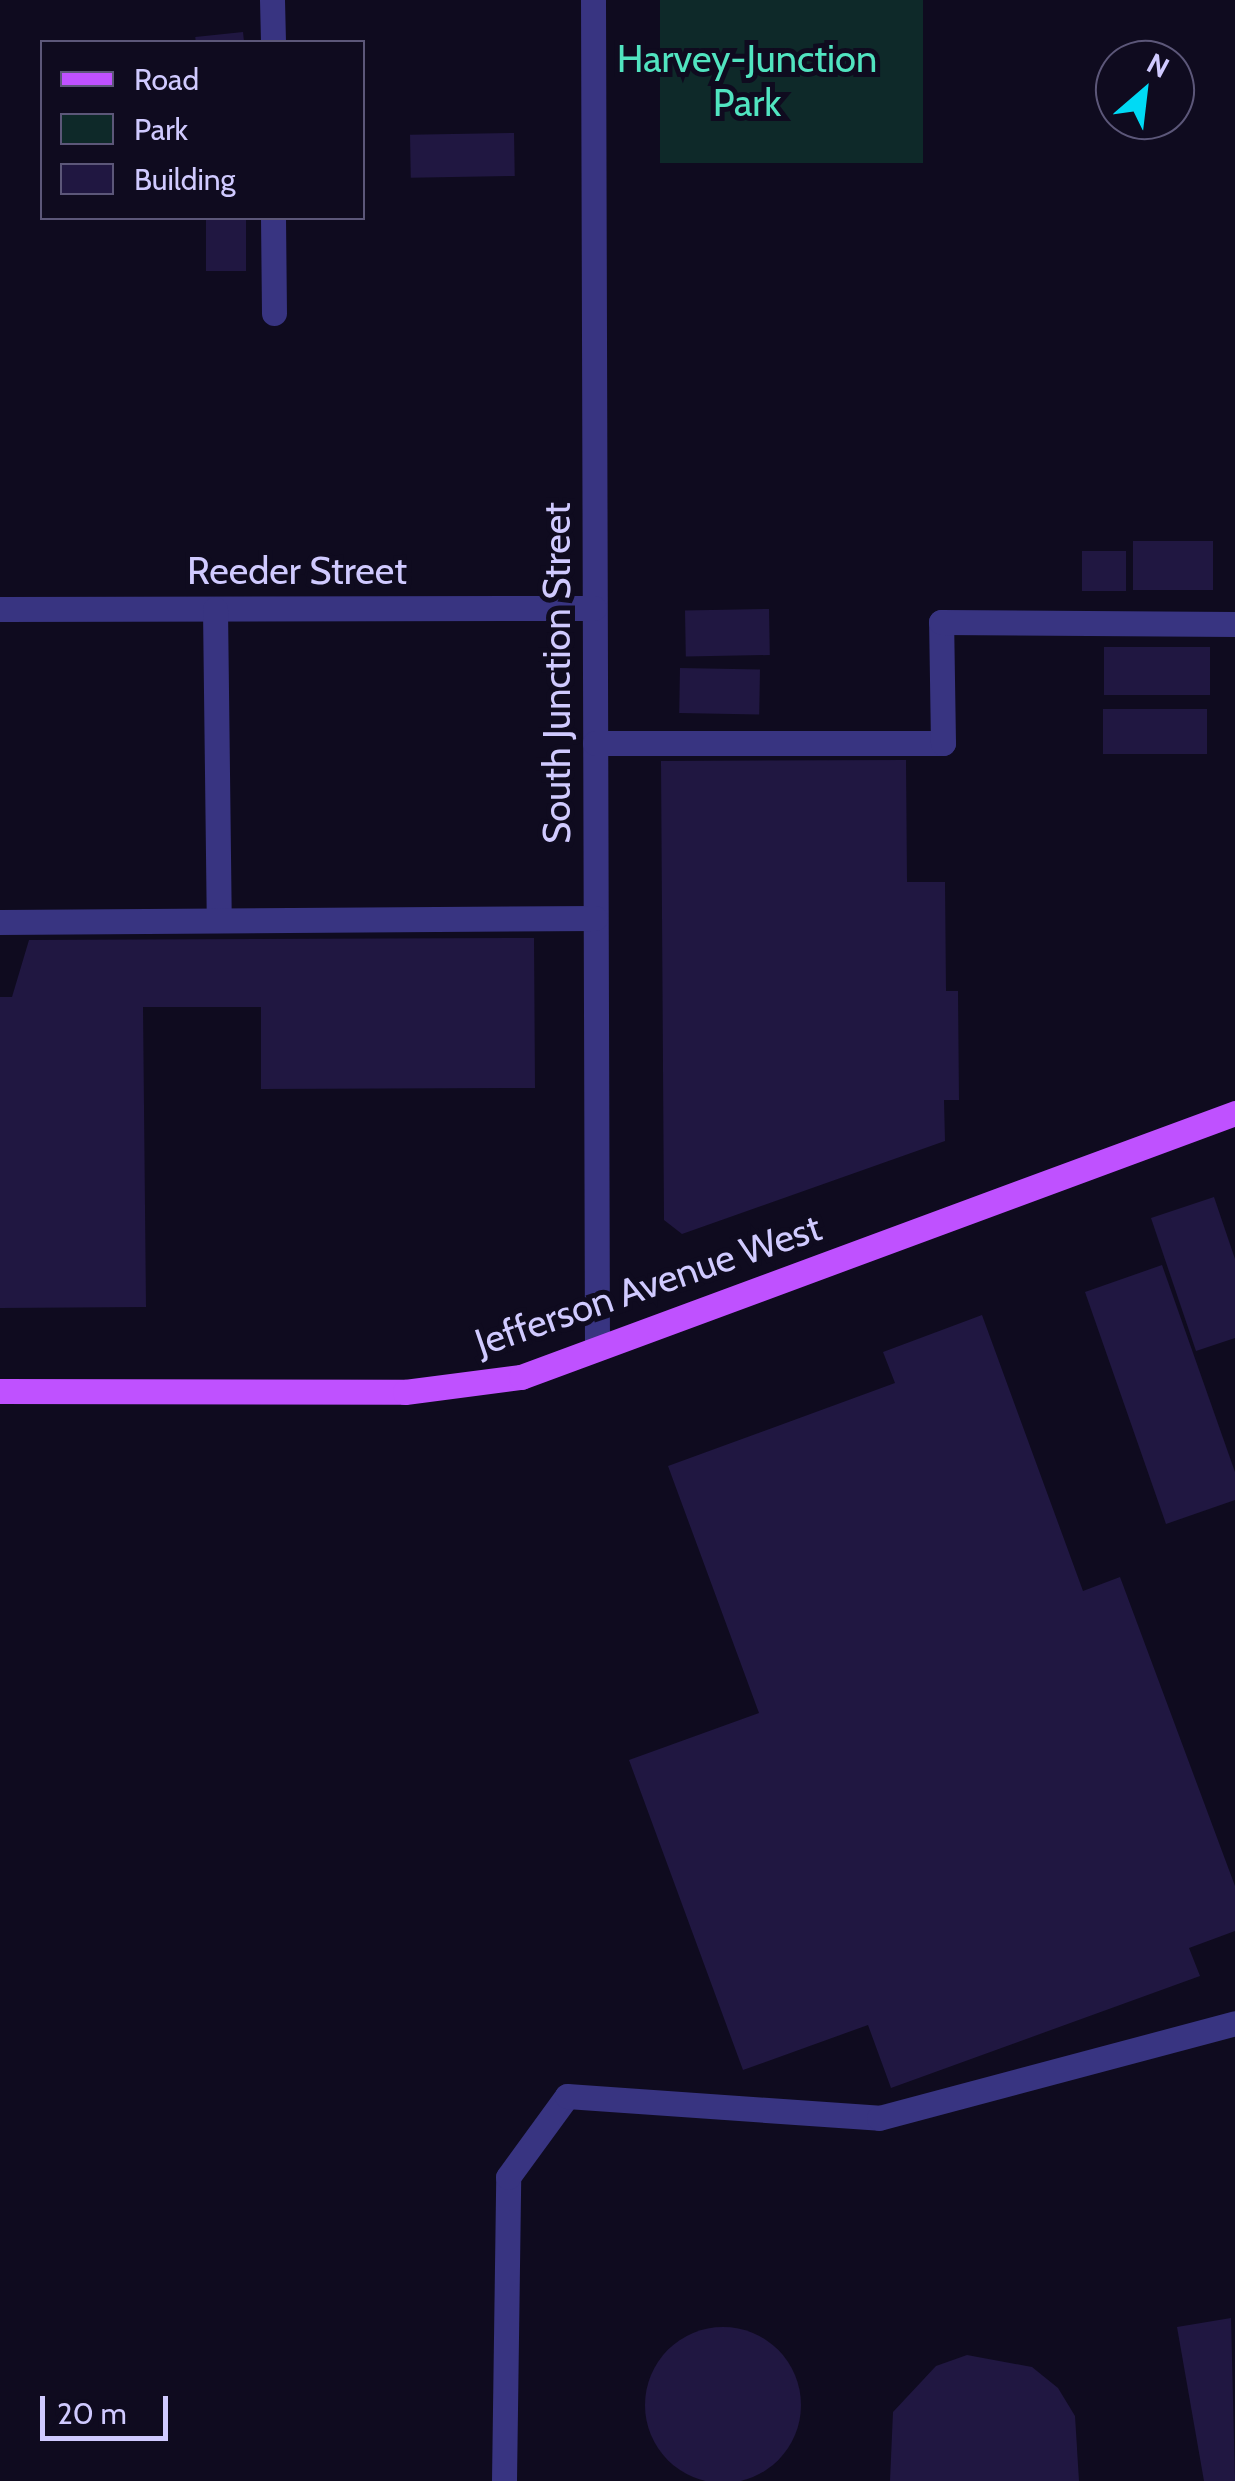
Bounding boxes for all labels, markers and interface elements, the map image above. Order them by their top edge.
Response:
park label: Harvey-Junction Park [617,36,877,125]
legend [40,40,365,220]
north arrow [1095,40,1195,140]
text: N [1141,46,1175,85]
text: Road [134,61,199,98]
text: Park [134,111,188,148]
text: Building [134,161,236,198]
street label: South Junction Street [534,502,580,844]
street label: Reeder Street [187,548,407,594]
street label: Jefferson Avenue West [469,1204,827,1366]
scale bar [45,2376,172,2438]
text: 20 m [57,2395,127,2432]

